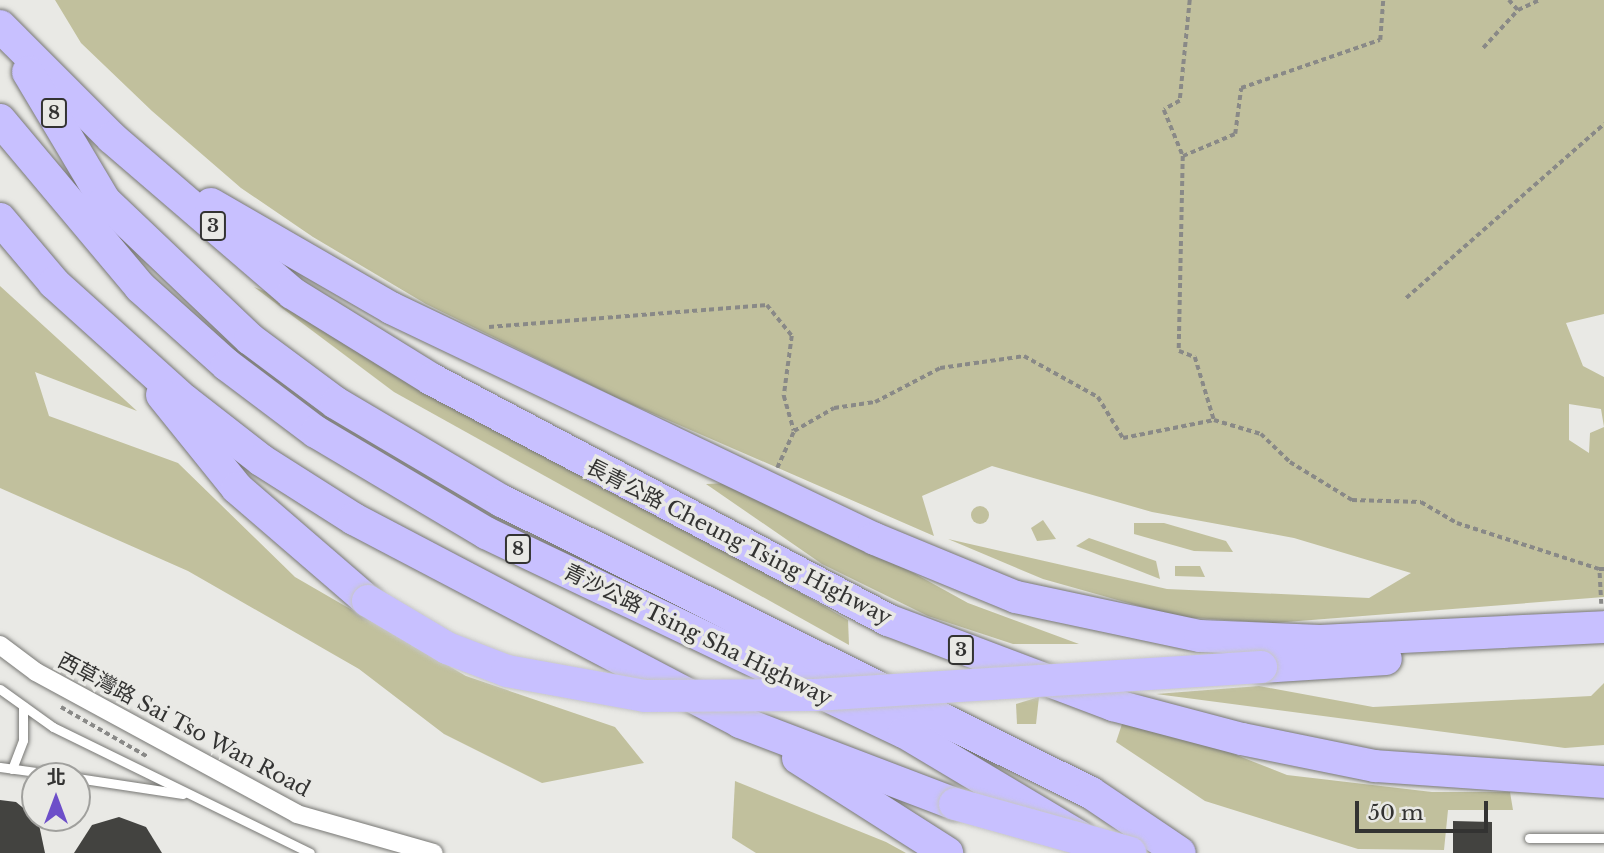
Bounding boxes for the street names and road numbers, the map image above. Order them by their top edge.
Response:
road number: 8 [40,97,68,128]
road number: 3 [199,210,227,242]
street label: 長青公路 Cheung Tsing Highway [582,453,896,631]
road number: 8 [504,534,532,564]
street label: 青沙公路 Tsing Sha Highway [560,559,836,711]
road number: 3 [947,635,975,666]
street label: 西草灣路 Sai Tso Wan Road [53,647,315,803]

